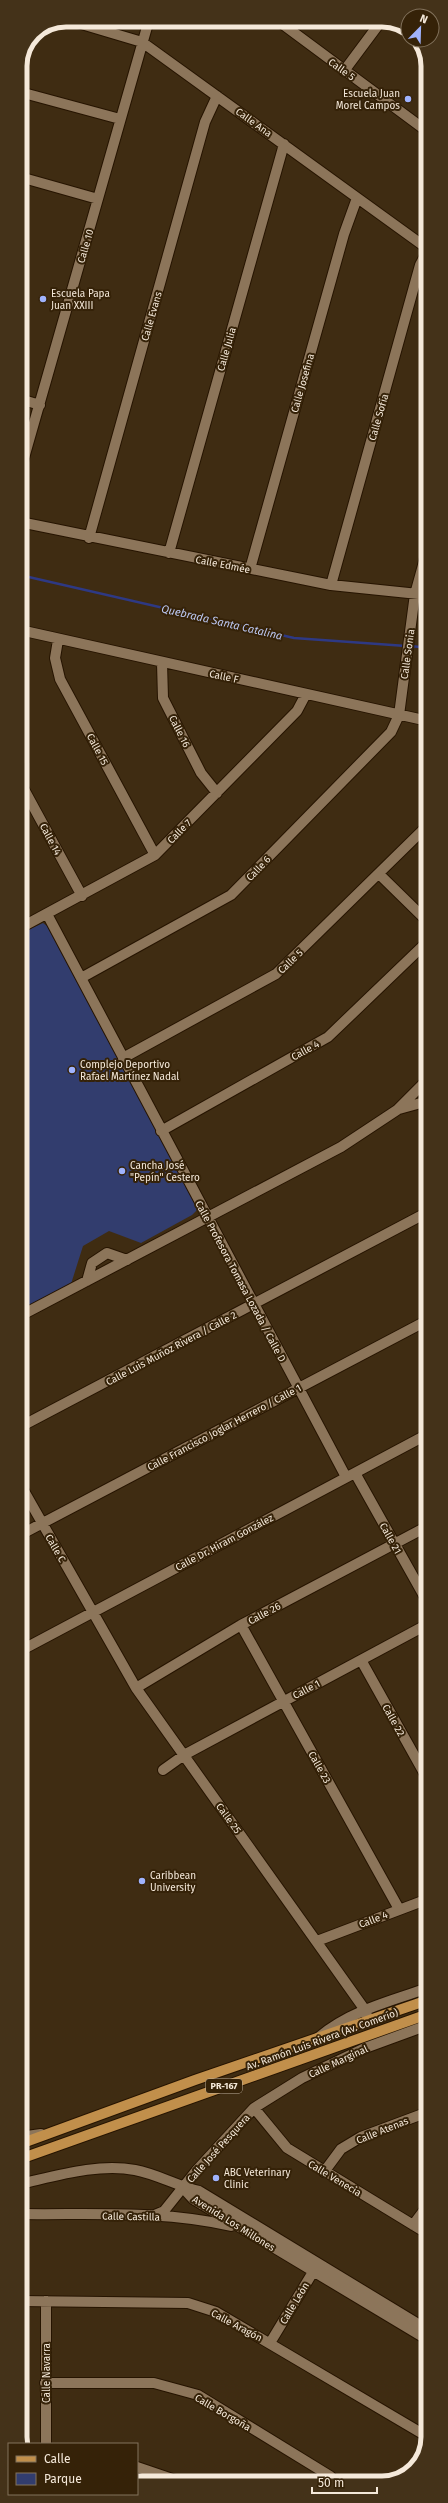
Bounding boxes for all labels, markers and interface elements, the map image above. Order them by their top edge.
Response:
north arrow [400,8,440,48]
text: N [418,12,430,27]
street label: Calle 5 [326,56,357,83]
place label: Escuela Juan Morel Campos [336,88,400,112]
marker: Escuela Juan Morel Campos [403,94,413,104]
street label: Calle Ana [233,106,274,140]
street label: Calle 10 [75,228,97,265]
place label: Escuela Papa Juan XXIII [51,288,110,312]
street label: Calle Evans [139,290,165,342]
marker: Escuela Papa Juan XXIII [38,294,48,304]
street label: Calle Julia [215,326,239,372]
street label: Calle Josefina [289,352,317,414]
street label: Calle Sofía [366,392,391,442]
street label: Calle Edmée [194,554,251,576]
water label: Quebrada Santa Catalina [160,602,284,643]
street label: Calle Sonia [399,628,417,680]
street label: Calle F [208,668,240,686]
street label: Calle 16 [166,713,192,750]
street label: Calle 15 [84,732,110,767]
street label: Calle 7 [165,817,195,846]
street label: Calle 14 [37,821,64,858]
street label: Calle 6 [244,854,273,884]
street label: Calle 5 [276,947,306,976]
street label: Calle 4 [289,1038,322,1063]
place label: Complejo Deportivo Rafael Martínez Nadal [80,1059,179,1083]
marker: Complejo Deportivo Rafael Martínez Nadal [67,1065,77,1075]
place label: Cancha José "Pepín" Cestero [130,1160,200,1184]
marker: Cancha José "Pepín" Cestero [117,1166,127,1176]
street label: Calle Profesora Tomasa Lozada / Calle D [192,1199,288,1364]
street label: Calle Luis Muñoz Rivera / Calle 2 [104,1309,239,1388]
street label: Calle Francisco Joglar Herrero / Calle 1 [146,1382,303,1474]
street label: Calle Dr. Hiram González [173,1512,276,1574]
street label: Calle 21 [377,1521,404,1556]
street label: Calle C [42,1532,68,1565]
street label: Calle 26 [246,1600,283,1627]
street label: Calle 1 [291,1678,322,1702]
street label: Calle 22 [379,1702,407,1739]
street label: Calle 23 [305,1749,333,1786]
street label: Calle 25 [213,1801,243,1836]
place label: Caribbean University [150,1870,196,1894]
marker: Caribbean University [137,1876,147,1886]
street label: Calle 4 [357,1909,390,1931]
street label: Av. Ramón Luis Rivera (Av. Comerío) [244,2006,400,2073]
street label: Calle Marginal [307,2043,370,2081]
road number: PR-167 [206,2079,242,2093]
street label: Calle José Pesquera [185,2112,253,2185]
street label: Calle Atenas [355,2115,411,2147]
street label: Calle Venecia [306,2158,363,2199]
place label: ABC Veterinary Clinic [224,2167,291,2191]
marker: ABC Veterinary Clinic [211,2173,221,2183]
street label: Avenida Los Millones [190,2194,277,2254]
street label: Calle Castilla [102,2210,160,2224]
street label: Calle León [278,2280,312,2327]
street label: Calle Aragón [209,2307,264,2344]
street label: Calle Navarra [41,2343,53,2403]
street label: Calle Borgoña [192,2392,253,2434]
legend [8,2443,138,2495]
text: Calle [44,2452,71,2466]
scale bar [312,2469,377,2495]
text: Parque [44,2472,82,2486]
text: 50 m [318,2476,344,2490]

